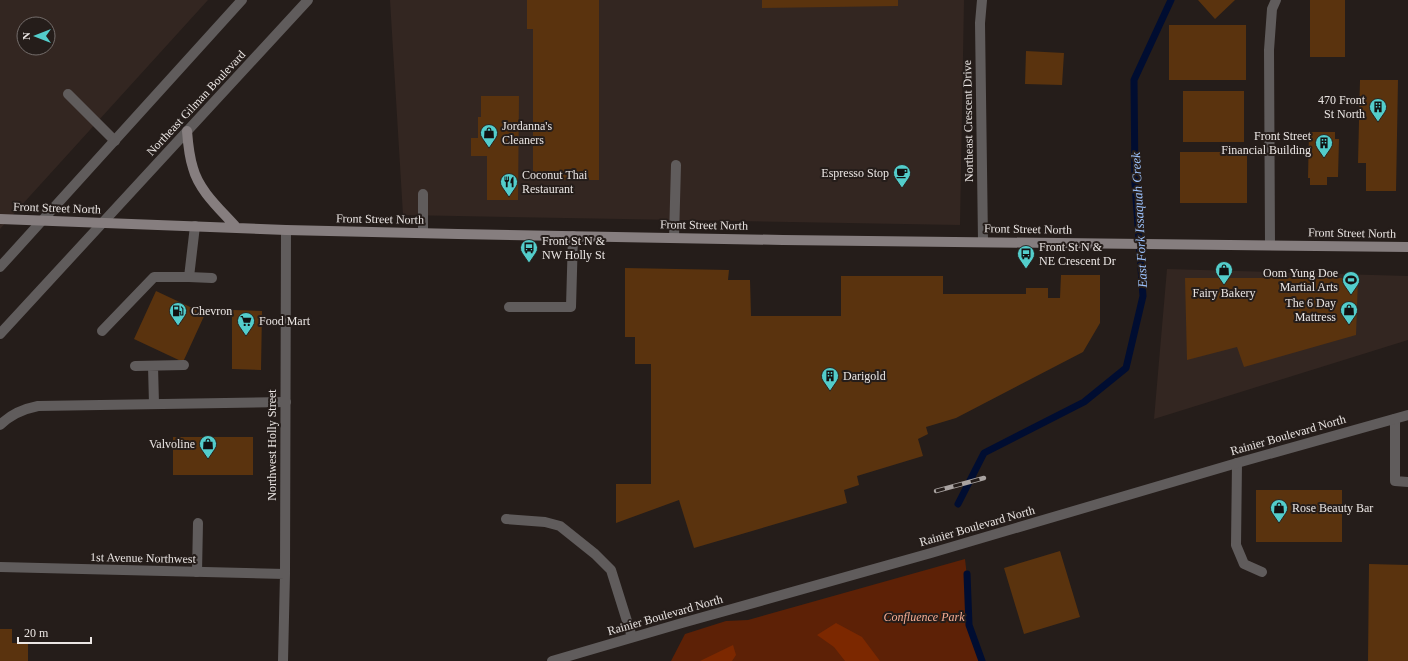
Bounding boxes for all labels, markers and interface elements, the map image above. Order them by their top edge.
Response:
north arrow [16,16,56,56]
text: N [20,32,32,40]
street label: Northeast Gilman Boulevard [144,48,248,158]
street label: Northeast Crescent Drive [960,60,976,182]
place label: 470 Front St North [1318,93,1366,121]
building icon: 470 Front St North [1368,97,1388,122]
place label: Jordanna's Cleaners [502,119,552,147]
shop icon: Jordanna's Cleaners [479,123,499,148]
place label: Front Street Financial Building [1221,129,1312,157]
building icon: Front Street Financial Building [1314,133,1334,158]
water label: East Fork Issaquah Creek [1128,152,1150,289]
cafe icon: Espresso Stop [892,163,912,188]
place label: Espresso Stop [821,166,889,180]
place label: Coconut Thai Restaurant [522,168,588,196]
restaurant icon: Coconut Thai Restaurant [499,172,519,197]
street label: Front Street North [13,199,101,217]
street label: Front Street North [336,211,424,227]
street label: Front Street North [660,217,748,233]
street label: Front Street North [984,221,1072,237]
street label: Front Street North [1308,225,1396,241]
place label: Front St N & NW Holly St [542,234,606,262]
bus stop icon: Front St N & NW Holly St [519,238,539,263]
place label: Front St N & NE Crescent Dr [1039,240,1116,268]
bus stop icon: Front St N & NE Crescent Dr [1016,244,1036,269]
shop icon: Fairy Bakery [1214,260,1234,285]
place label: Oom Yung Doe Martial Arts [1263,266,1338,294]
sports icon: Oom Yung Doe Martial Arts [1341,270,1361,295]
place label: Fairy Bakery [1193,286,1255,300]
place label: The 6 Day Mattress [1285,296,1336,324]
shop icon: The 6 Day Mattress [1339,300,1359,325]
fuel station icon: Chevron [168,301,188,326]
place label: Chevron [191,304,232,318]
supermarket icon: Food Mart [236,311,256,336]
place label: Food Mart [259,314,311,328]
building icon: Darigold [820,366,840,391]
place label: Darigold [843,369,886,383]
street label: Northwest Holly Street [265,389,279,501]
street label: Rainier Boulevard North [1229,412,1347,458]
shop icon: Valvoline [198,434,218,459]
place label: Valvoline [149,437,195,451]
shop icon: Rose Beauty Bar [1269,498,1289,523]
place label: Rose Beauty Bar [1292,501,1373,515]
street label: Rainier Boulevard North [918,503,1036,549]
street label: 1st Avenue Northwest [90,550,197,566]
street label: Rainier Boulevard North [606,592,724,638]
park label: Confluence Park [884,610,965,624]
scale bar [18,619,91,645]
text: 20 m [24,626,49,640]

